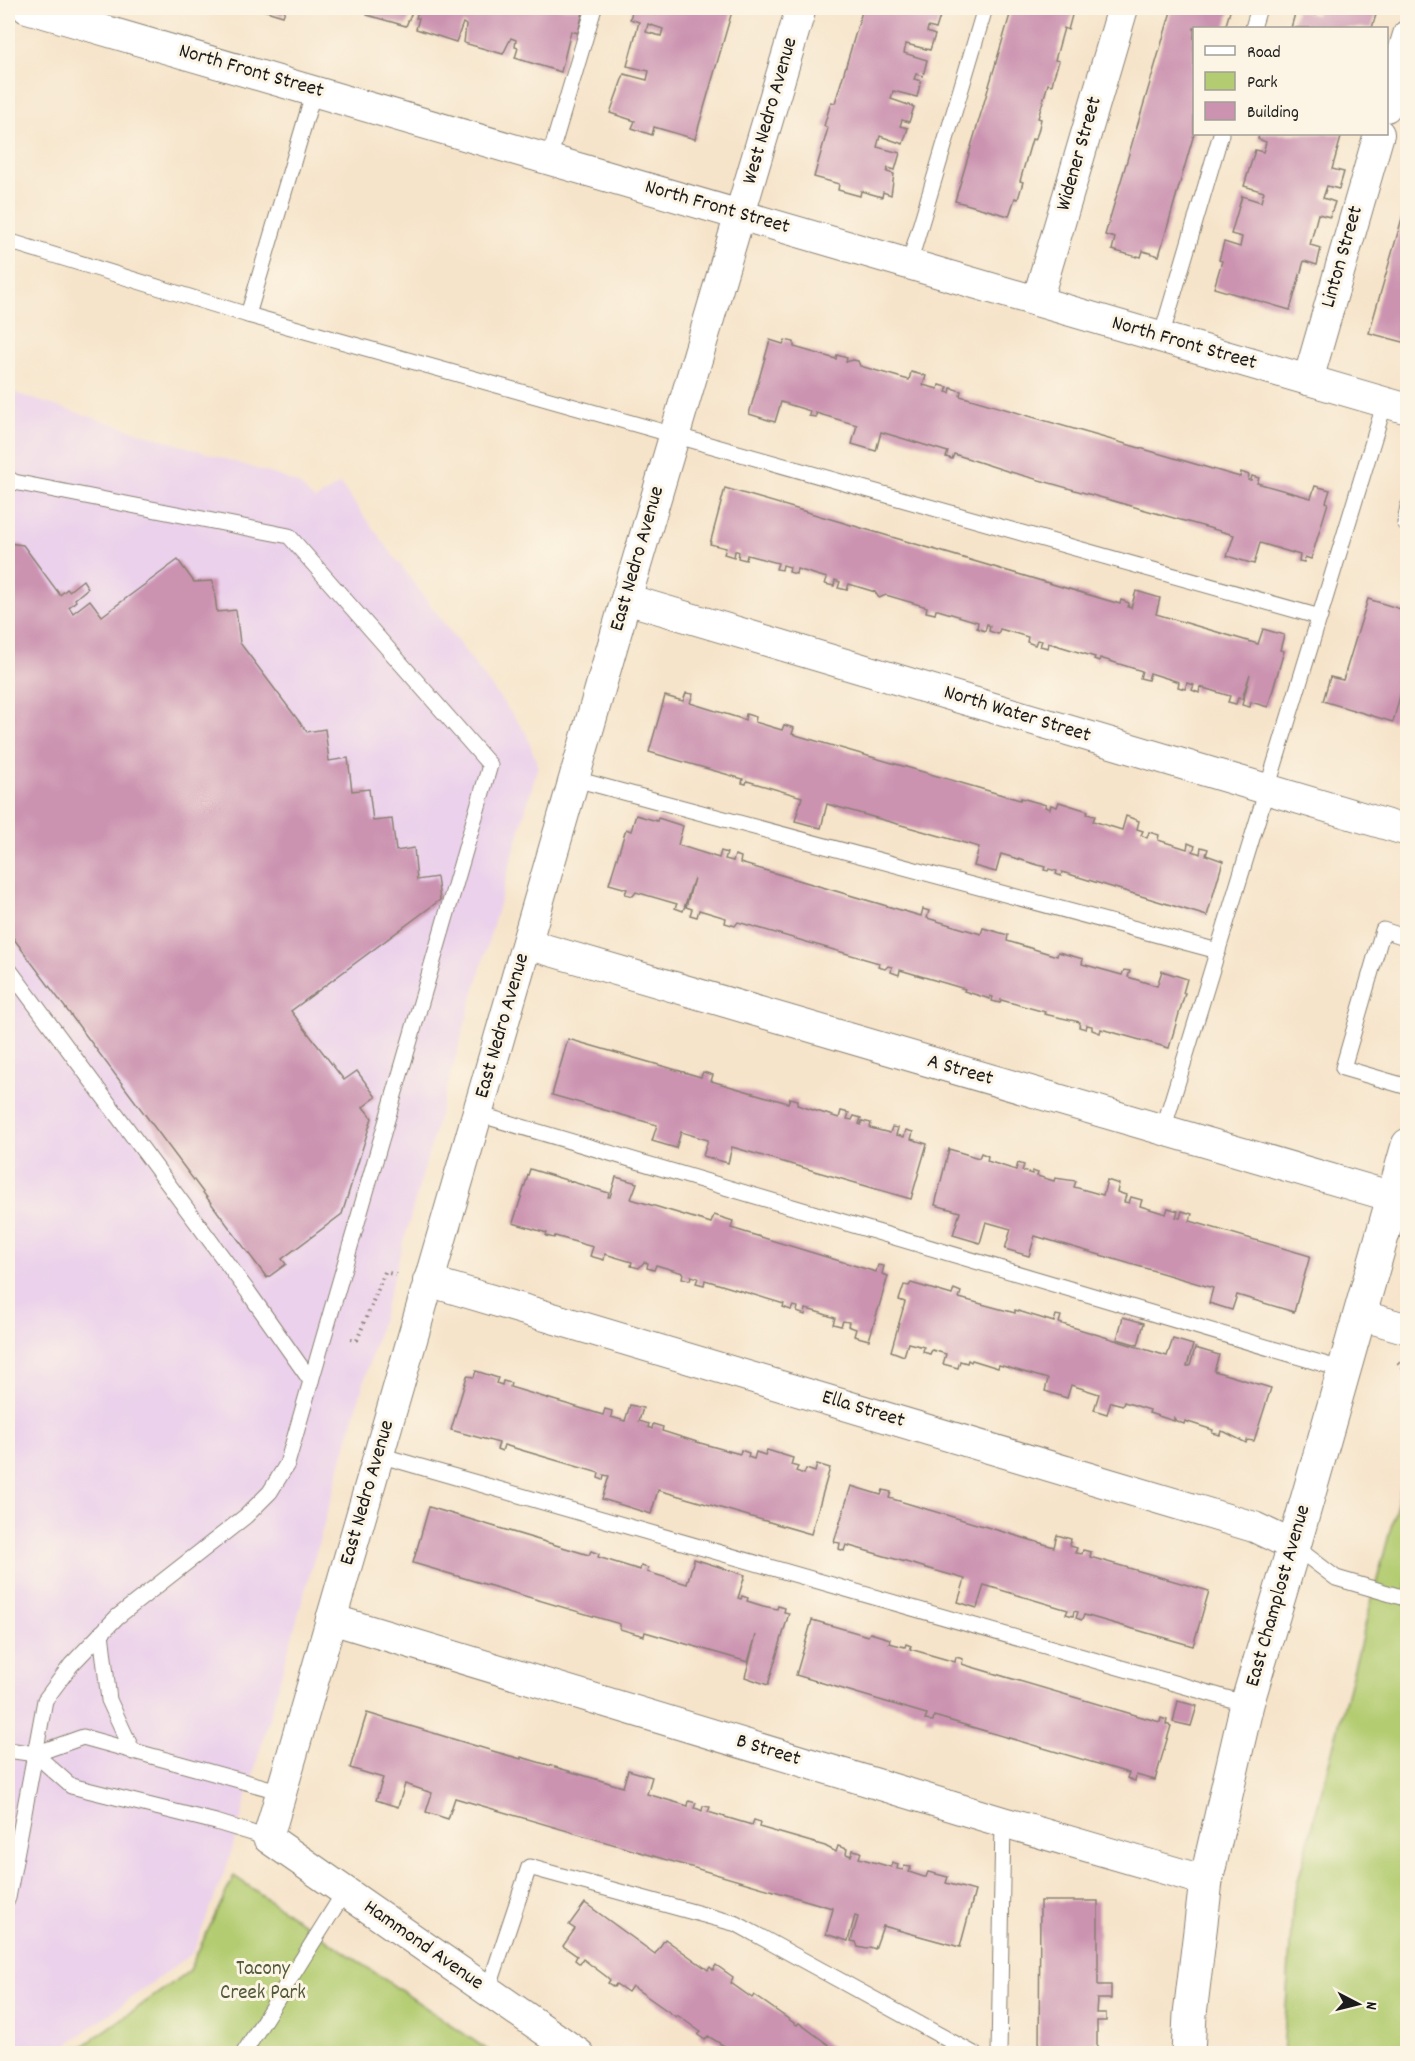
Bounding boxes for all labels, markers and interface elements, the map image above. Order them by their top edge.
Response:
legend [1193,27,1388,135]
street label: West Nedro Avenue [736,34,806,188]
street label: North Front Street [175,37,327,107]
text: Road [1247,41,1281,66]
text: Park [1247,71,1278,96]
street label: Widener Street [1049,93,1111,215]
text: Building [1247,101,1299,126]
street label: North Front Street [641,173,793,243]
street label: Linton Street [1314,202,1372,311]
street label: North Front Street [1108,309,1260,379]
street label: East Nedro Avenue [603,483,673,635]
street label: North Water Street [940,678,1094,752]
street label: East Nedro Avenue [468,950,538,1102]
street label: A Street [924,1047,997,1095]
street label: Ella Street [818,1383,908,1437]
street label: East Nedro Avenue [333,1417,403,1569]
street label: East Champlost Avenue [1239,1502,1319,1690]
street label: B Street [732,1727,804,1775]
street label: Hammond Avenue [357,1893,489,1999]
park label: Tacony Creek Park [220,1955,306,2009]
north arrow [1328,1974,1388,2034]
text: N [1358,2000,1382,2011]

